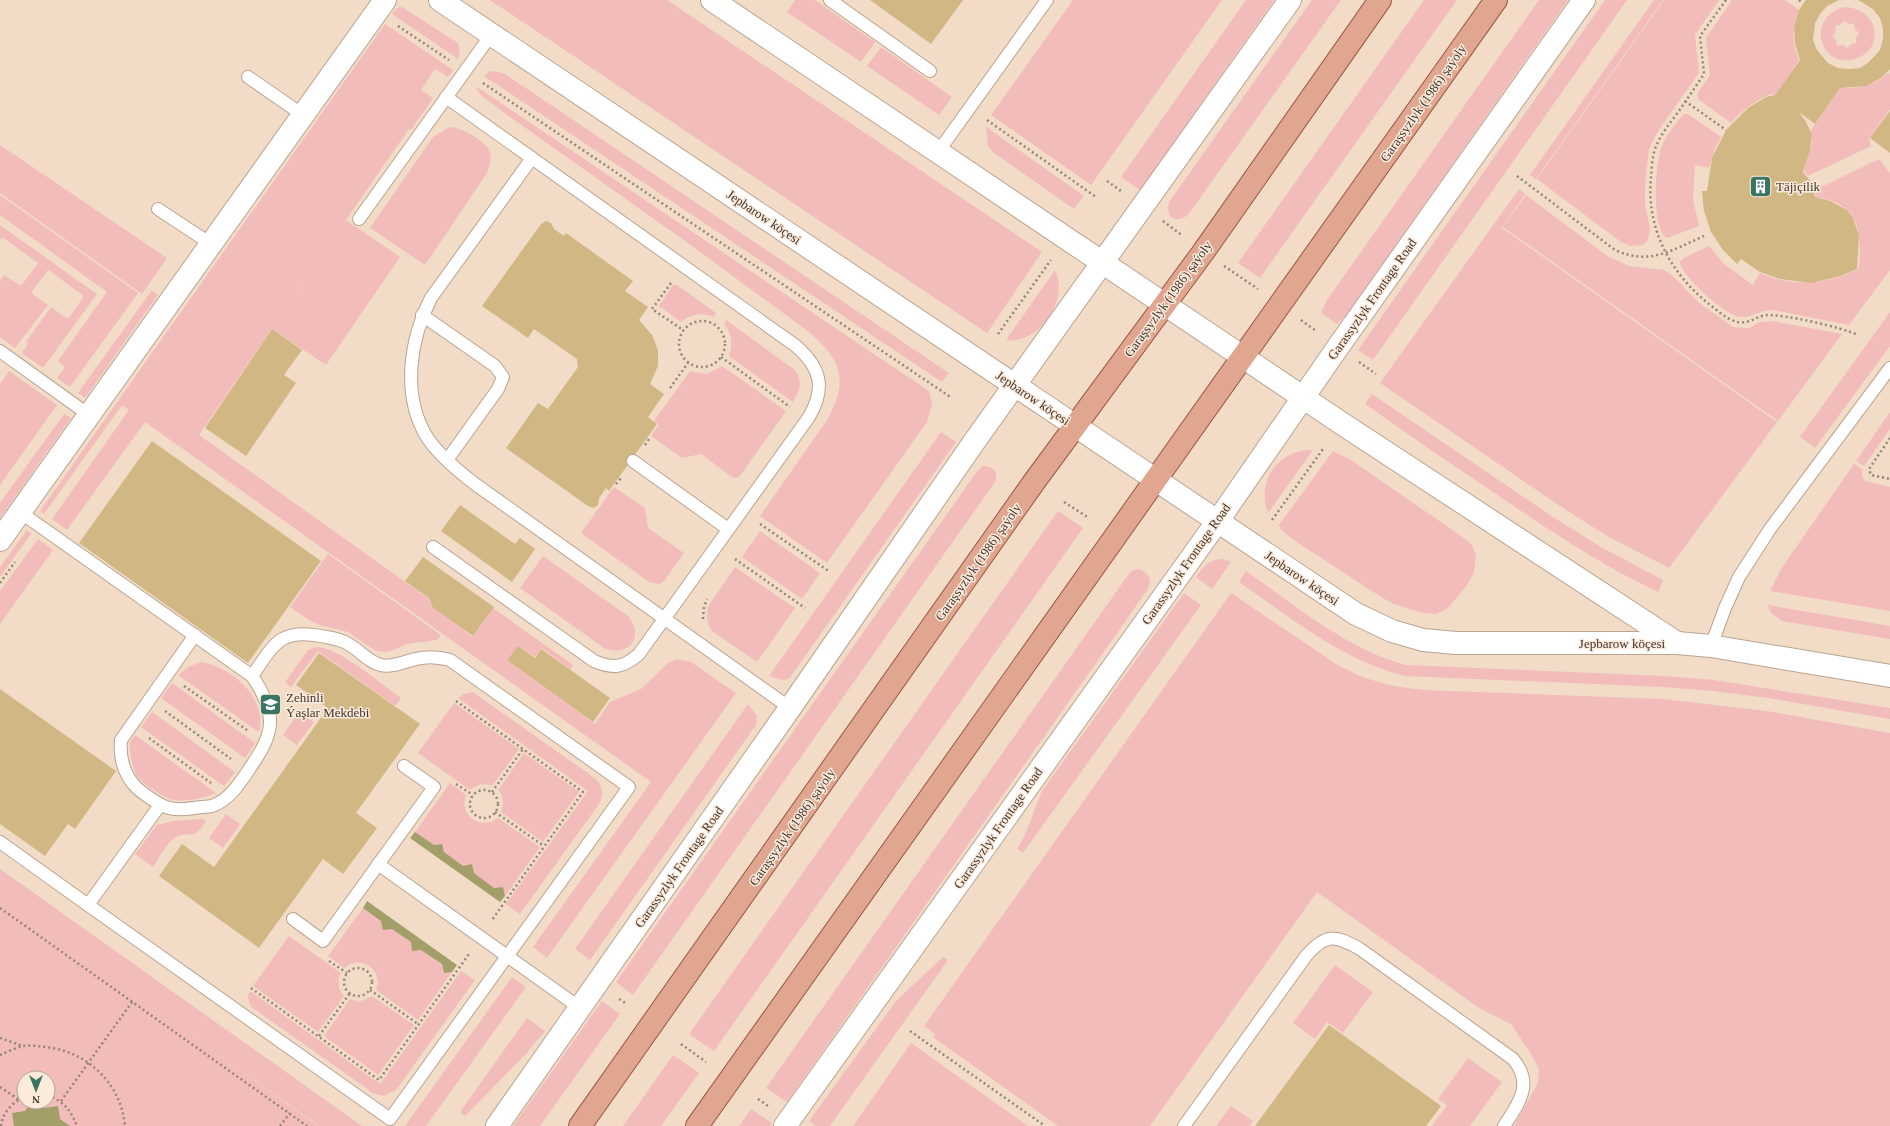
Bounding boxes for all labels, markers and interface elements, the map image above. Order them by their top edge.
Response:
street label: Garaşsyzlyk (1986) şaýoly [1377,41,1469,164]
building icon: Täjiçilik [1747,173,1773,199]
place label: Täjiçilik [1776,179,1821,194]
street label: Jepbarow köçesi [724,187,804,248]
street label: Garassyzlyk Frontage Road [1324,235,1420,362]
street label: Garaşsyzlyk (1986) şaýoly [1121,238,1215,360]
street label: Jepbarow köçesi [993,368,1073,429]
street label: Garaşsyzlyk (1986) şaýoly [932,500,1024,623]
street label: Garassyzlyk Frontage Road [1138,500,1234,627]
street label: Jepbarow köçesi [1262,548,1342,609]
street label: Jepbarow köçesi [1579,636,1666,651]
place label: Zehinli Ýaşlar Mekdebi [286,690,370,720]
school or university icon: Zehinli Ýaşlar Mekdebi [257,691,283,717]
street label: Garassyzlyk Frontage Road [950,764,1046,891]
street label: Garaşsyzlyk (1986) şaýoly [746,765,838,888]
street label: Garassyzlyk Frontage Road [631,803,727,930]
north arrow [16,1070,56,1110]
text: N [32,1094,40,1106]

